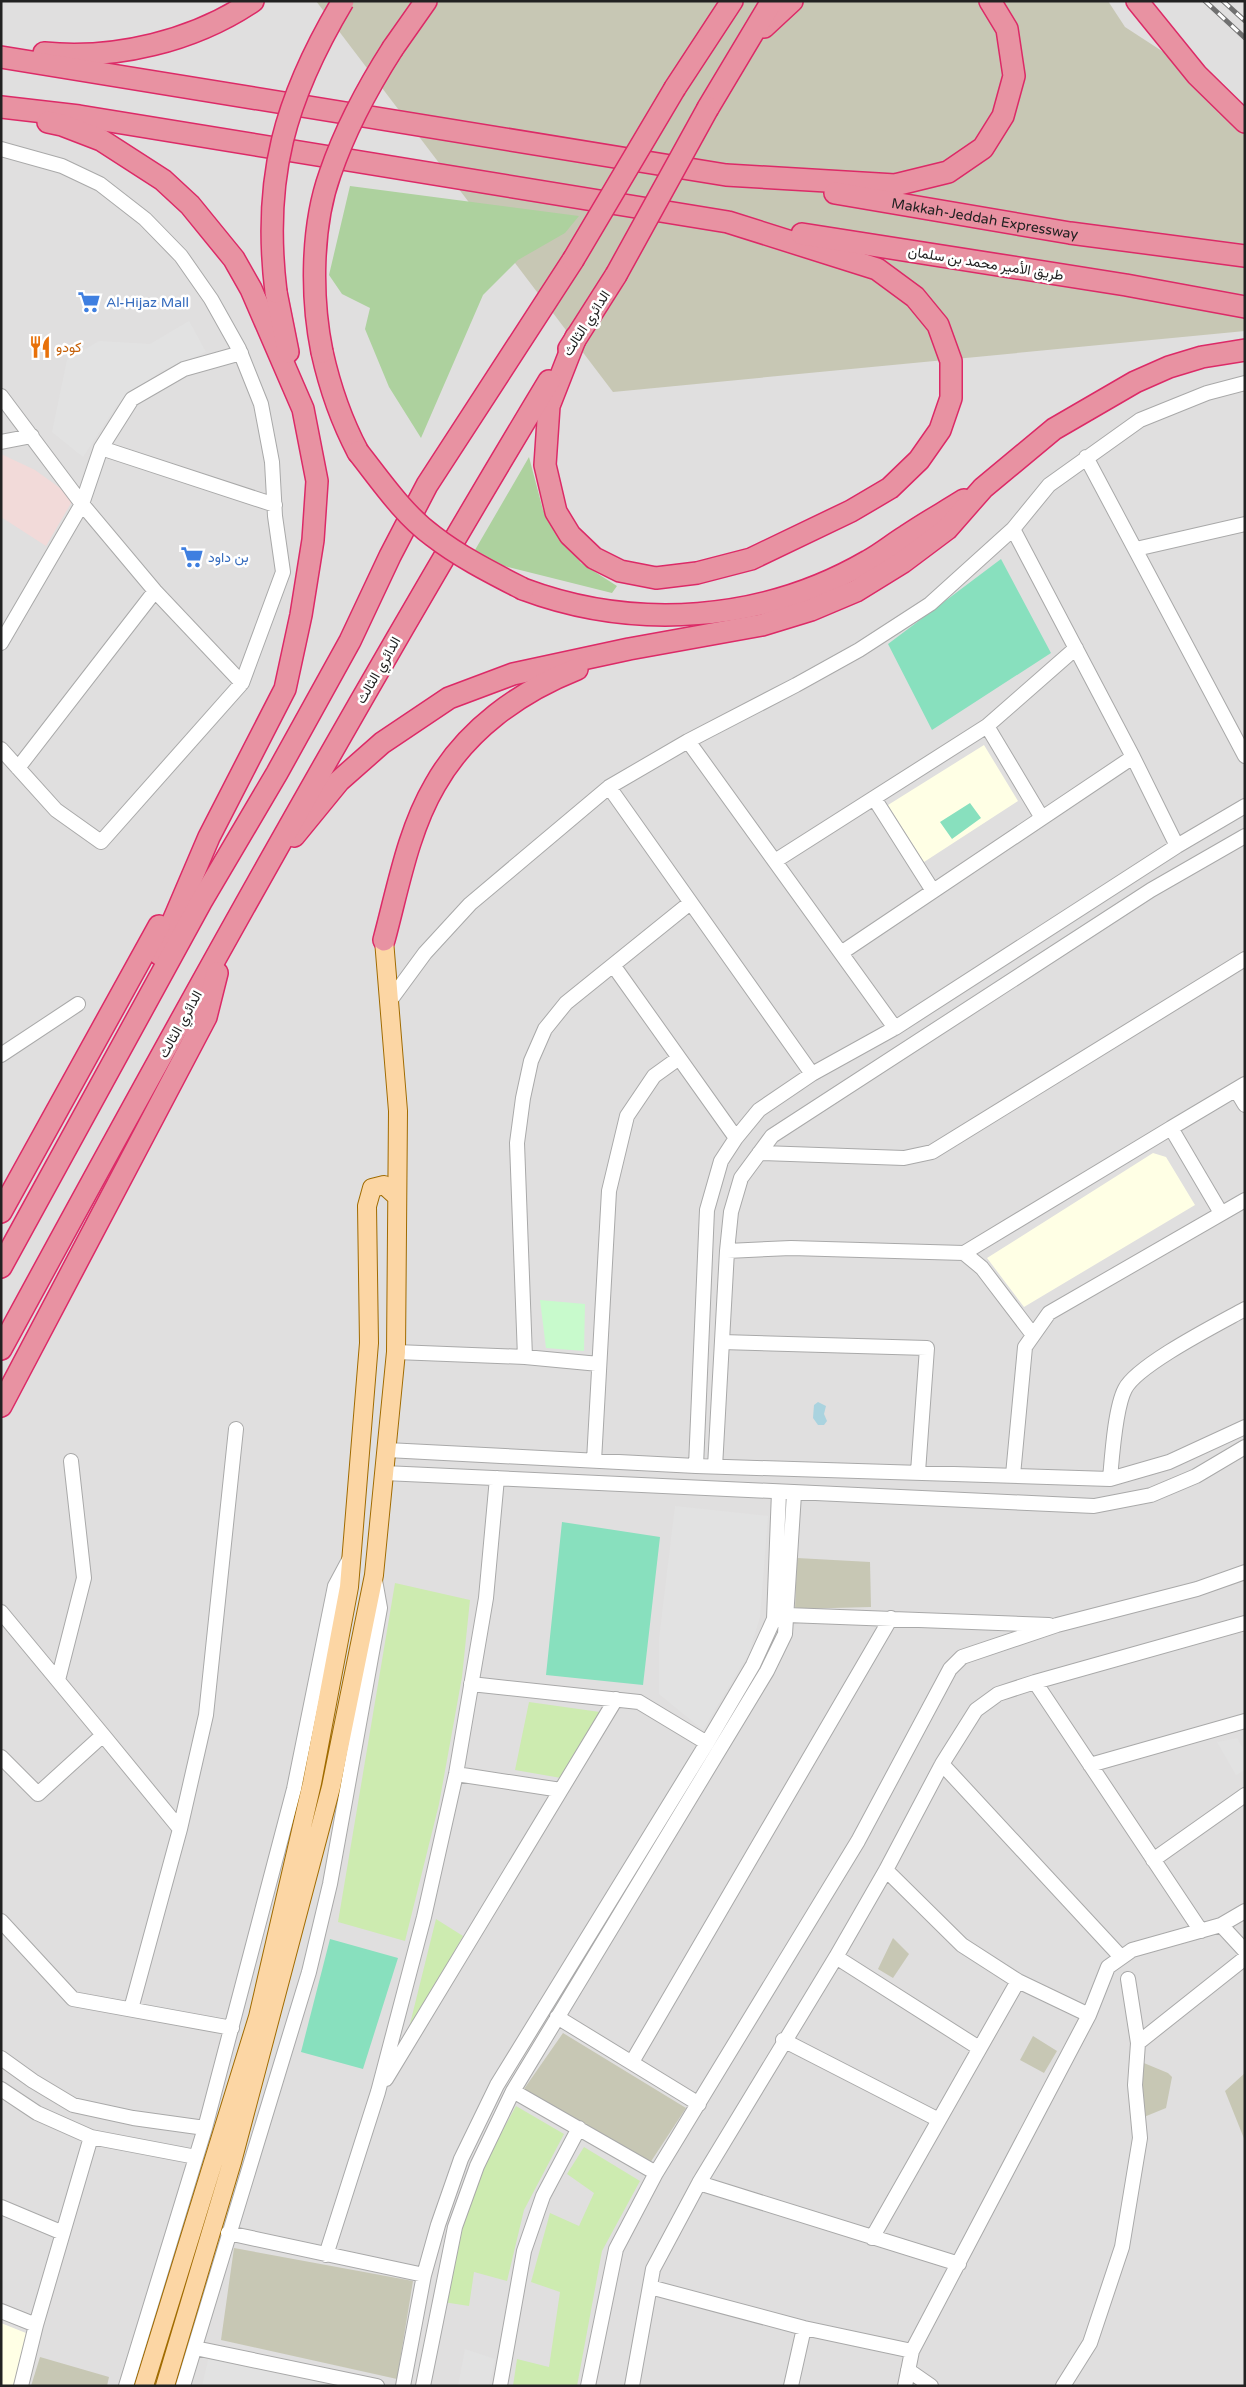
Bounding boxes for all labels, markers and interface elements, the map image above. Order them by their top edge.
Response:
street label: Makkah-Jeddah Expressway [890,195,1080,243]
street label: طريق الأمير محمد بن سلمان [907,243,1065,284]
street label: الدائري الثالث [559,287,616,361]
supermarket icon: Al-Hijaz Mall [76,289,102,315]
place label: Al-Hijaz Mall [106,294,189,311]
restaurant icon: كودو [27,334,53,360]
place label: كودو [56,339,81,356]
supermarket icon: بن داود [179,544,205,570]
place label: بن داود [208,549,249,566]
street label: الدائري الثالث [352,634,407,708]
street label: الدائري الثالث [155,988,209,1062]

